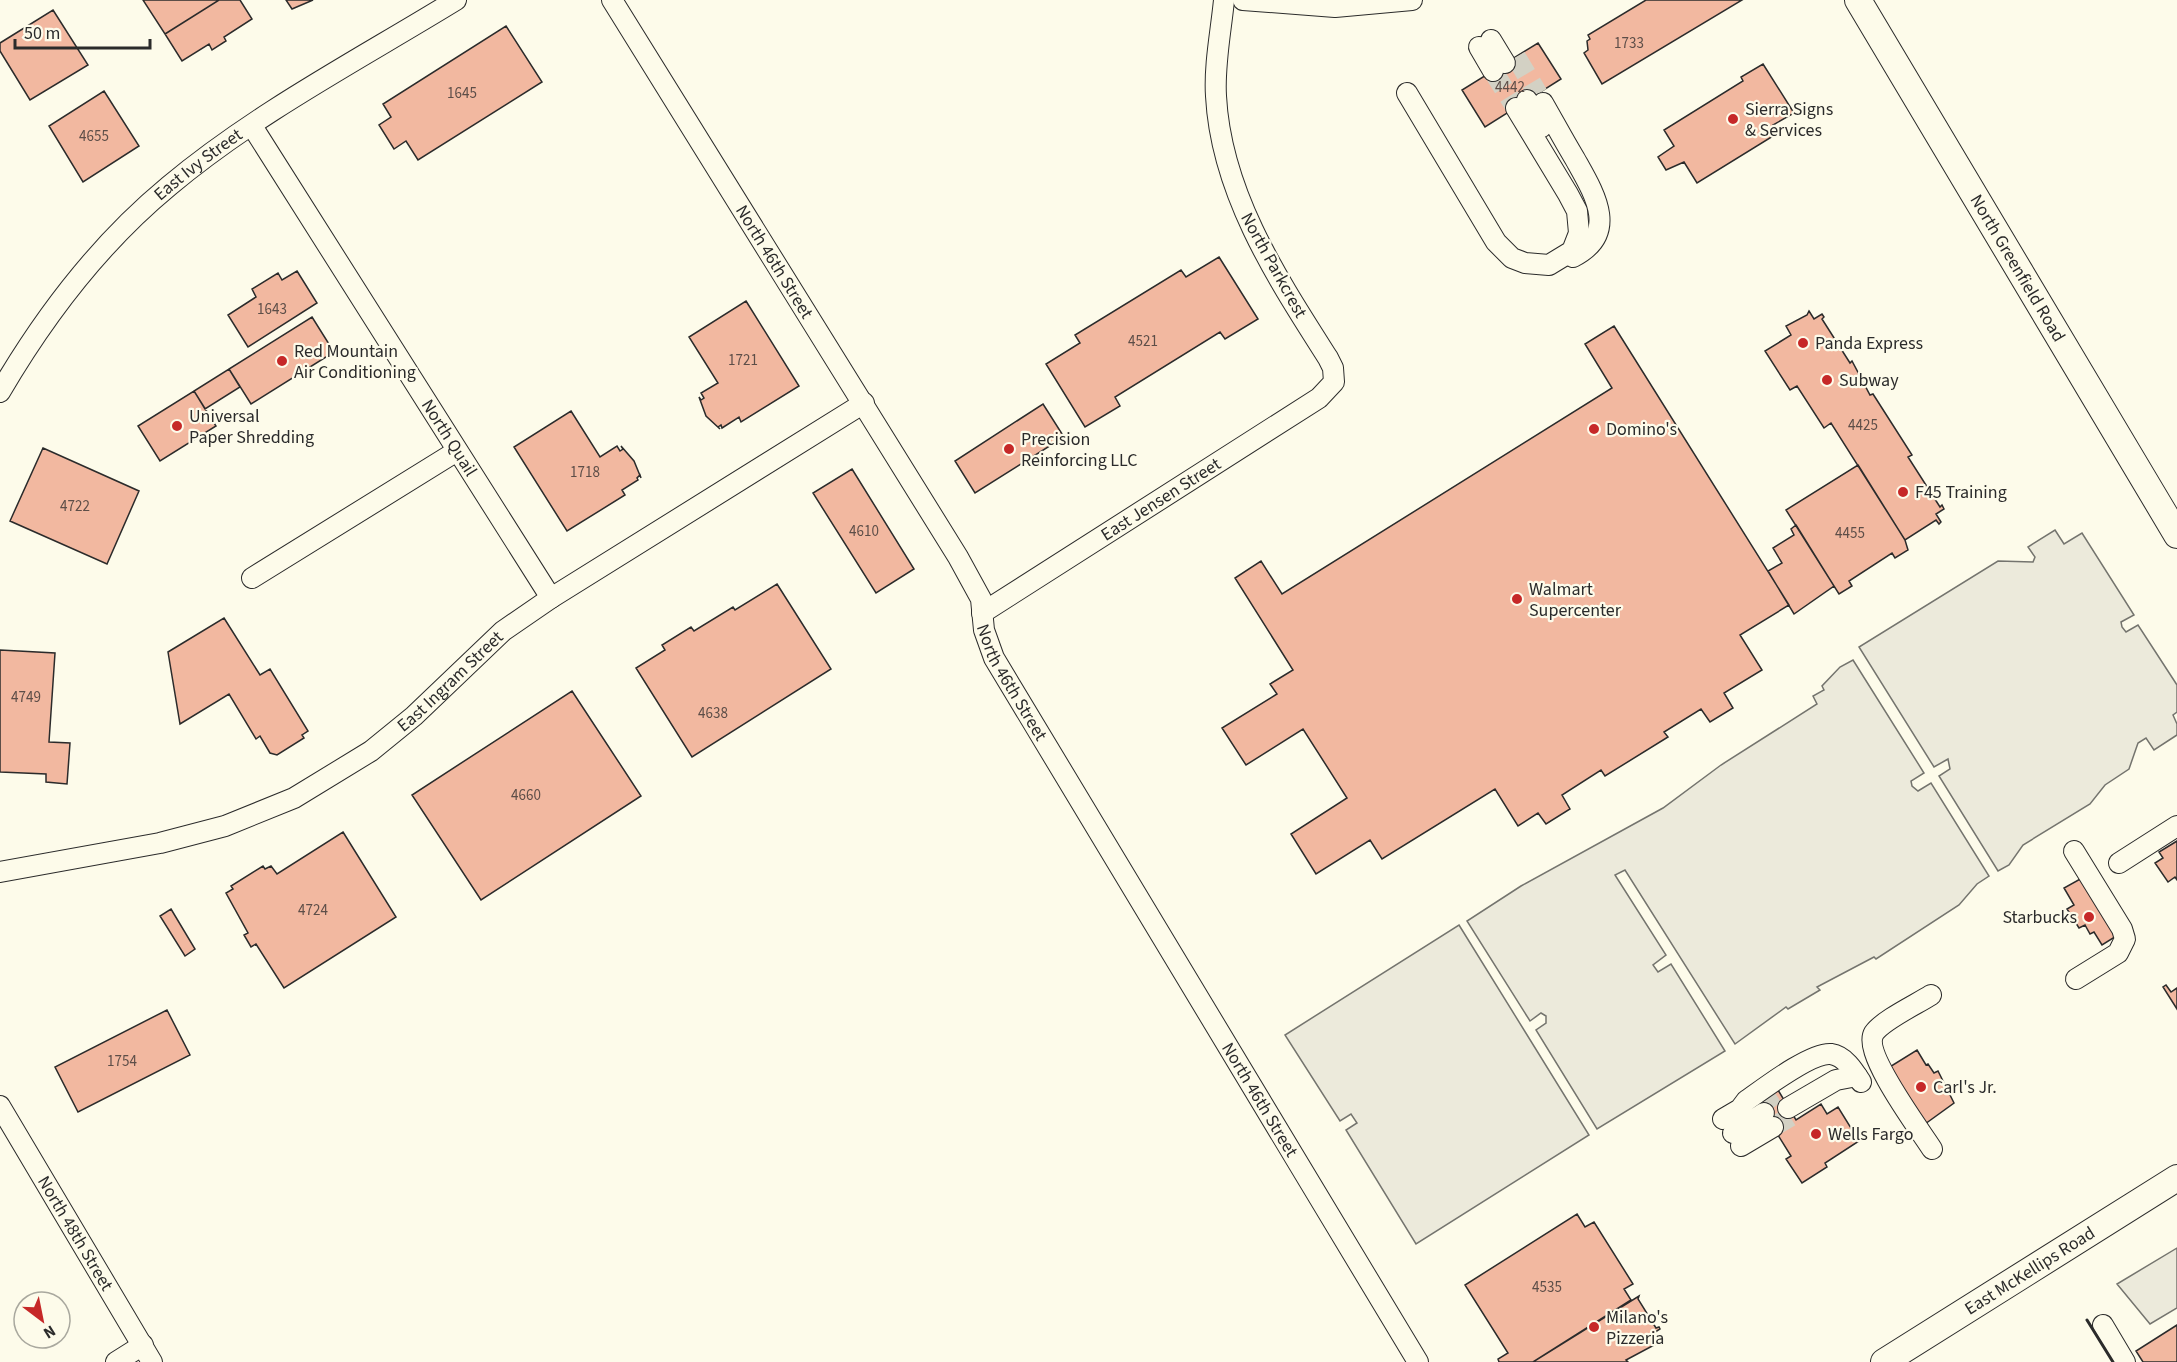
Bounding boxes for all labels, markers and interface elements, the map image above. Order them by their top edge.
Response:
scale bar [15,12,150,50]
text: 50 m [24,21,60,46]
house number: 1733 [1614,33,1644,54]
house number: 4442 [1495,77,1525,98]
house number: 1645 [447,83,477,104]
place label: Sierra Signs & Services [1745,97,1833,143]
marker: Sierra Signs & Services [1726,112,1740,126]
street label: East Ivy Street [148,122,247,207]
house number: 4655 [79,126,109,147]
street label: North Greenfield Road [1964,190,2071,347]
street label: North 46th Street [729,200,819,324]
street label: North Parkcrest [1234,208,1313,322]
house number: 1643 [257,299,287,320]
house number: 4521 [1128,331,1158,352]
place label: Panda Express [1815,331,1923,356]
marker: Panda Express [1796,336,1810,350]
place label: Red Mountain Air Conditioning [294,339,416,385]
house number: 1721 [728,350,758,371]
marker: Red Mountain Air Conditioning [275,354,289,368]
place label: Subway [1839,368,1899,393]
marker: Subway [1820,373,1834,387]
street label: North Quail [415,395,483,481]
place label: Universal Paper Shredding [189,404,314,450]
house number: 4425 [1848,415,1878,436]
place label: Domino's [1606,417,1677,442]
marker: Universal Paper Shredding [170,419,184,433]
marker: Domino's [1587,422,1601,436]
place label: Precision Reinforcing LLC [1021,427,1138,473]
marker: Precision Reinforcing LLC [1002,442,1016,456]
street label: East Jensen Street [1096,452,1226,547]
house number: 1718 [570,462,600,483]
place label: F45 Training [1915,480,2007,505]
marker: F45 Training [1896,485,1910,499]
house number: 4722 [60,496,90,517]
house number: 4610 [849,521,879,542]
house number: 4455 [1835,523,1865,544]
place label: Walmart Supercenter [1529,577,1622,623]
marker: Walmart Supercenter [1510,592,1524,606]
street label: North 46th Street [970,621,1053,746]
street label: East Ingram Street [392,625,509,738]
house number: 4749 [11,687,41,708]
house number: 4638 [698,703,728,724]
house number: 4660 [511,785,541,806]
house number: 4724 [298,900,328,921]
place label: Starbucks [2002,905,2077,930]
marker: Starbucks [2082,910,2096,924]
street label: North 46th Street [1215,1038,1304,1162]
house number: 1754 [107,1051,137,1072]
place label: Carl's Jr. [1933,1075,1997,1100]
marker: Carl's Jr. [1914,1080,1928,1094]
place label: Wells Fargo [1828,1122,1913,1147]
marker: Wells Fargo [1809,1127,1823,1141]
street label: North 48th Street [31,1171,119,1296]
street label: East McKellips Road [1960,1221,2100,1321]
house number: 4535 [1532,1277,1562,1298]
north arrow [12,1290,72,1350]
place label: Milano's Pizzeria [1606,1305,1668,1351]
text: N [39,1320,60,1344]
marker: Milano's Pizzeria [1587,1320,1601,1334]

